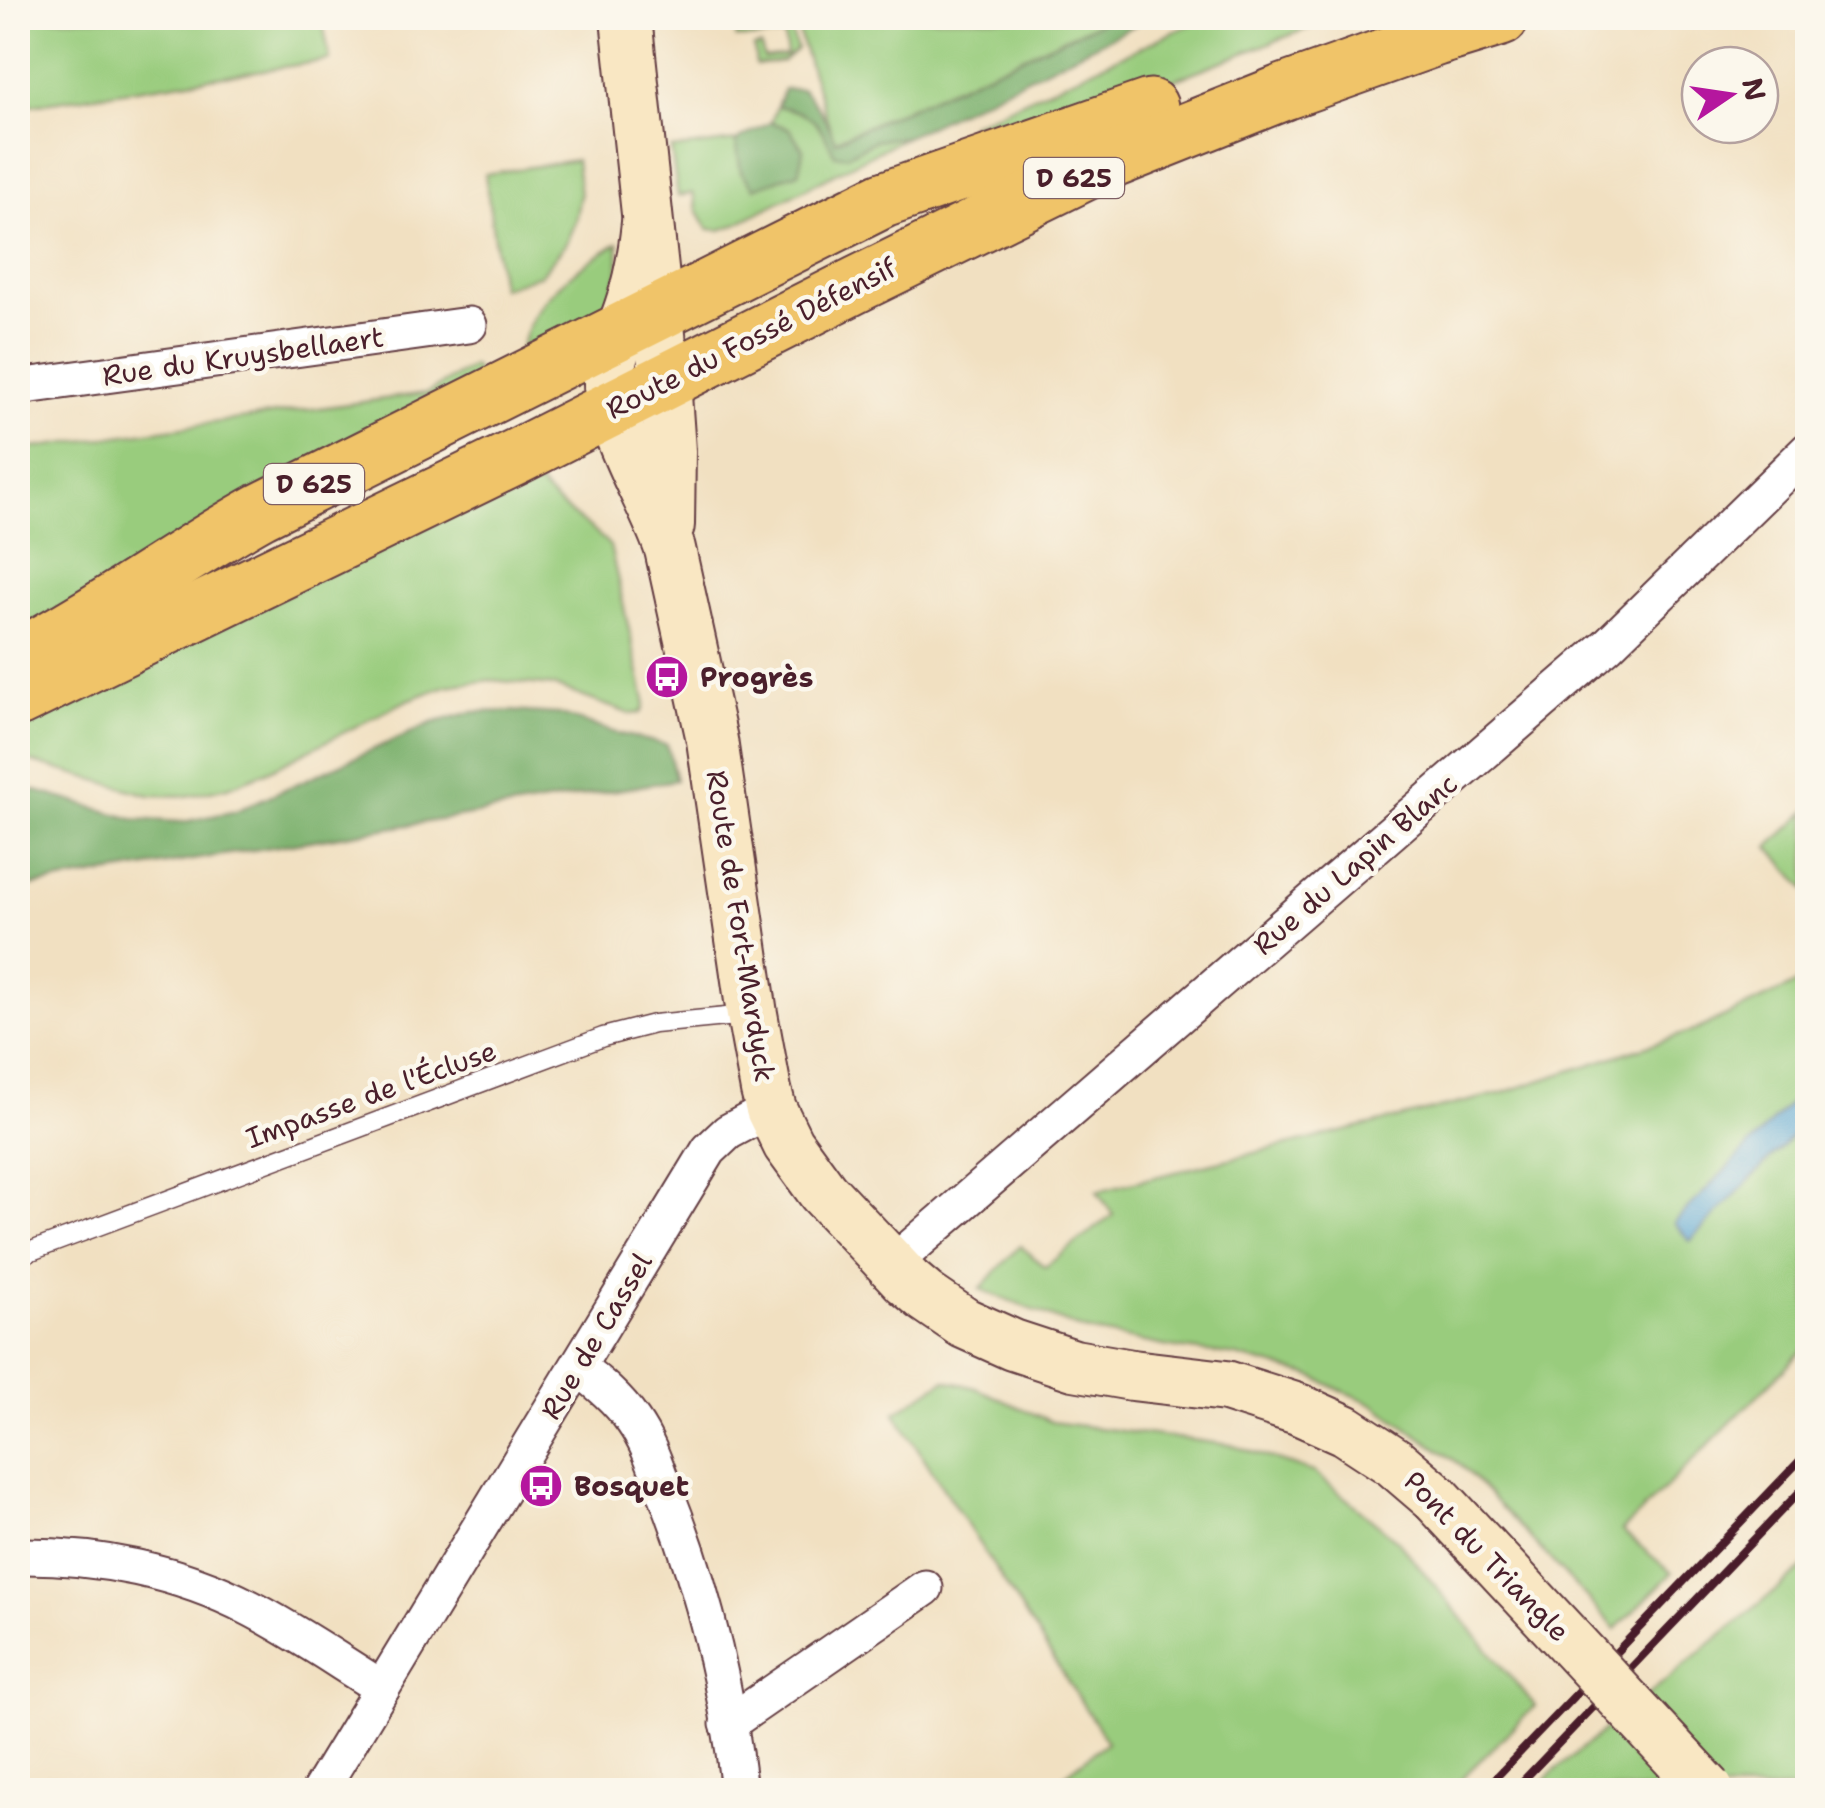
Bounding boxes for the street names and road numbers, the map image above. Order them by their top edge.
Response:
road number: D 625 [1024,158,1124,198]
street label: Route du Fossé Défensif [599,248,903,428]
street label: Rue du Kruysbellaert [100,317,386,395]
road number: D 625 [264,464,364,504]
street label: Rue du Lapin Blanc [1245,765,1465,963]
street label: Route de Fort-Mardyck [698,767,784,1085]
street label: Impasse de l'Écluse [241,1031,501,1157]
street label: Rue de Cassel [531,1245,661,1426]
street label: Pont du Triangle [1396,1462,1578,1650]

